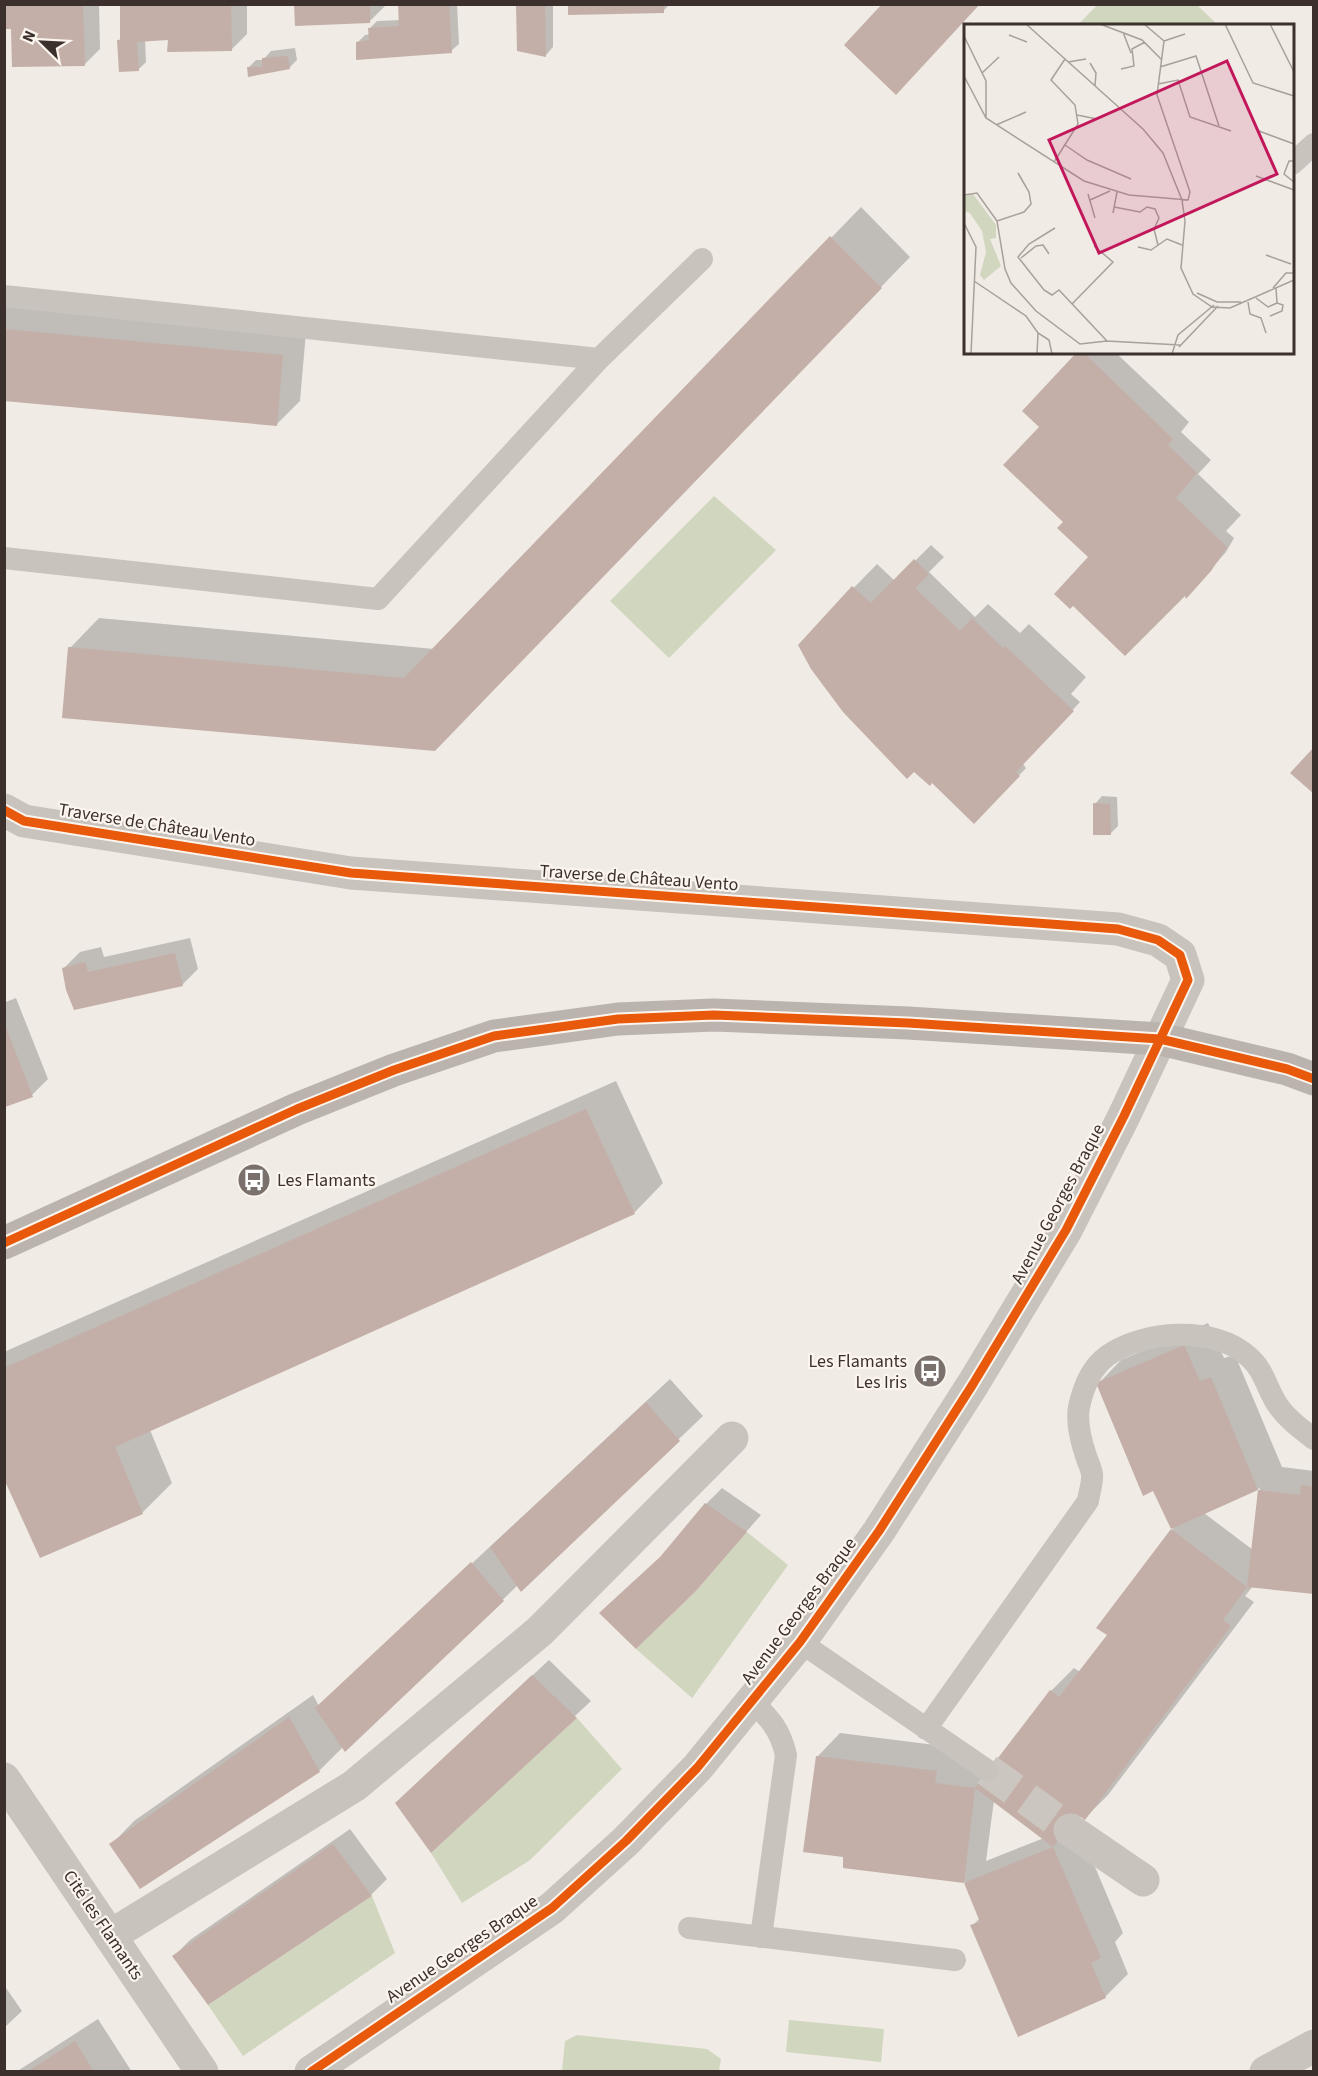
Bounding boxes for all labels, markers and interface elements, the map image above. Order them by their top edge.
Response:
north arrow [12,12,72,72]
inset map [964,24,1294,354]
text: N [17,27,41,46]
street label: Traverse de Château Vento [57,797,257,853]
street label: Traverse de Château Vento [539,859,739,897]
street label: Avenue Georges Braque [1005,1119,1111,1288]
bus stop icon: Les Flamants [236,1162,272,1198]
place label: Les Flamants [277,1168,375,1193]
place label: Les Flamants Les Iris [809,1349,907,1395]
bus stop icon: Les Flamants Les Iris [912,1353,948,1389]
street label: Avenue Georges Braque [735,1532,863,1690]
street label: Cité les Flamants [57,1865,149,1985]
street label: Avenue Georges Braque [381,1889,543,2009]

